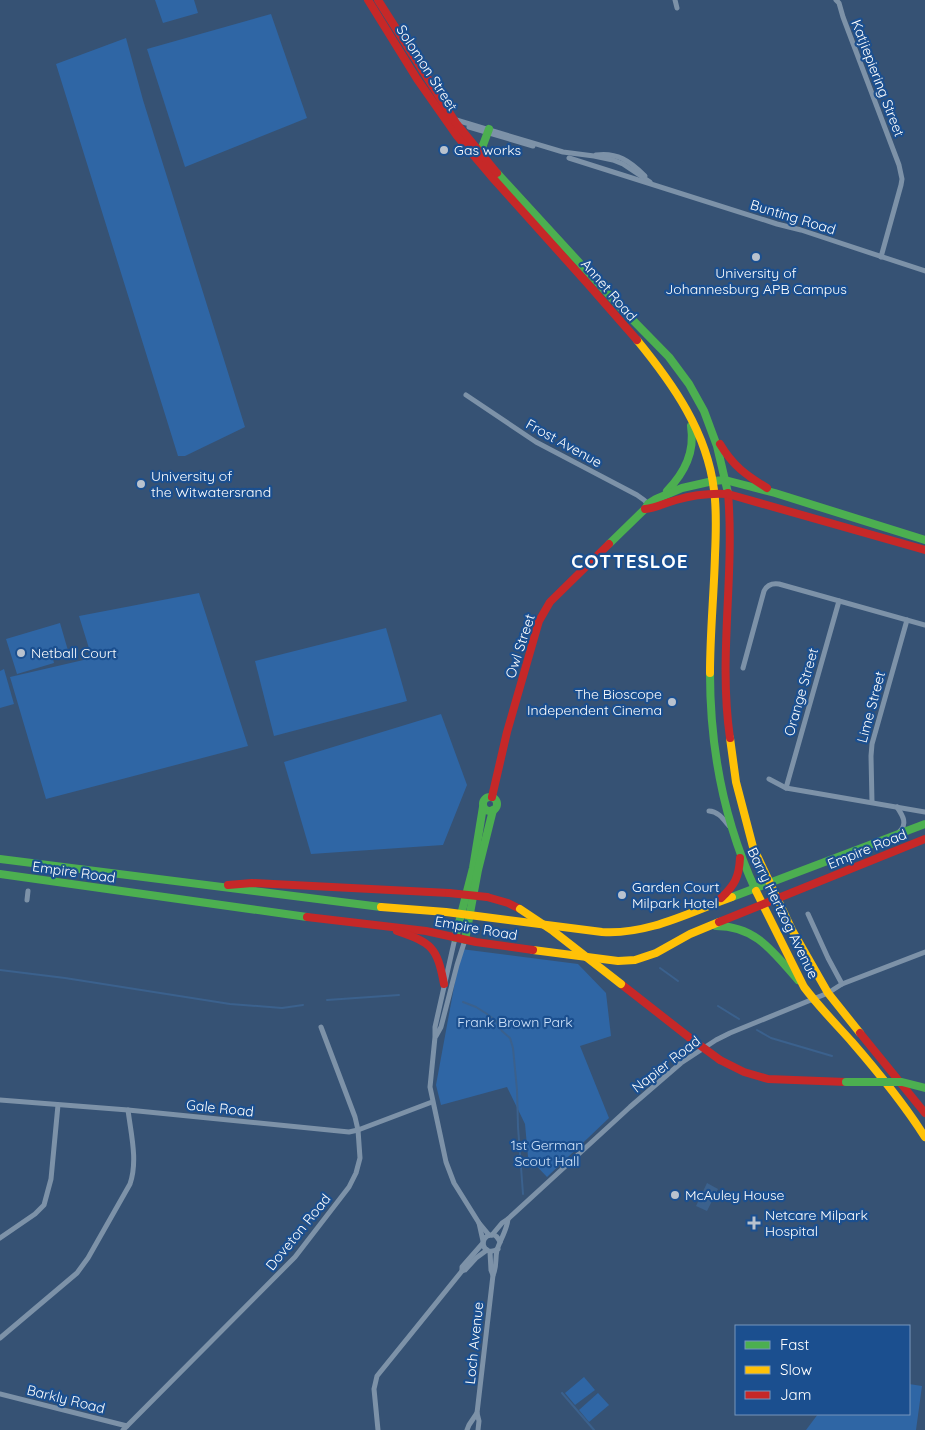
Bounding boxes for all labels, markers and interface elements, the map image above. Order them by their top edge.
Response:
street label: Katjiepiering Street [847,17,909,139]
street label: Solomon Street [392,21,462,115]
place label: Gas works [454,141,521,159]
marker: Gas works [438,144,450,156]
street label: Bunting Road [748,195,838,239]
marker: University of Johannesburg APB Campus [750,251,762,263]
street label: Annet Road [577,255,641,325]
place label: University of Johannesburg APB Campus [665,264,847,298]
street label: Frost Avenue [523,415,605,471]
place label: University of the Witwatersrand [151,467,271,501]
marker: University of the Witwatersrand [135,478,147,490]
district label: COTTESLOE [571,549,689,573]
street label: Owl Street [501,611,539,680]
place label: Netball Court [31,644,117,662]
street label: Orange Street [780,646,822,738]
marker: Netball Court [15,647,27,659]
street label: Lime Street [853,669,889,745]
place label: The Bioscope Independent Cinema [527,685,662,719]
marker: The Bioscope Independent Cinema [666,696,678,708]
street label: Empire Road [825,825,909,873]
street label: Barry Hertzog Avenue [743,844,823,982]
street label: Empire Road [31,857,117,887]
place label: Garden Court Milpark Hotel [632,878,720,912]
marker: Garden Court Milpark Hotel [616,889,628,901]
street label: Empire Road [433,912,519,944]
park label: Frank Brown Park [457,1013,573,1031]
street label: Napier Road [628,1032,704,1096]
street label: Gale Road [185,1095,255,1121]
park label: 1st German Scout Hall [511,1136,583,1170]
place label: McAuley House [685,1186,784,1204]
marker: McAuley House [669,1189,681,1201]
street label: Doveton Road [262,1190,334,1274]
place label: Netcare Milpark Hospital [765,1206,868,1240]
marker: Netcare Milpark Hospital [747,1216,761,1230]
street label: Loch Avenue [461,1301,487,1385]
legend [735,1325,910,1415]
text: Fast [780,1335,809,1354]
text: Slow [780,1360,812,1379]
street label: Barkly Road [25,1381,107,1417]
text: Jam [780,1385,811,1404]

